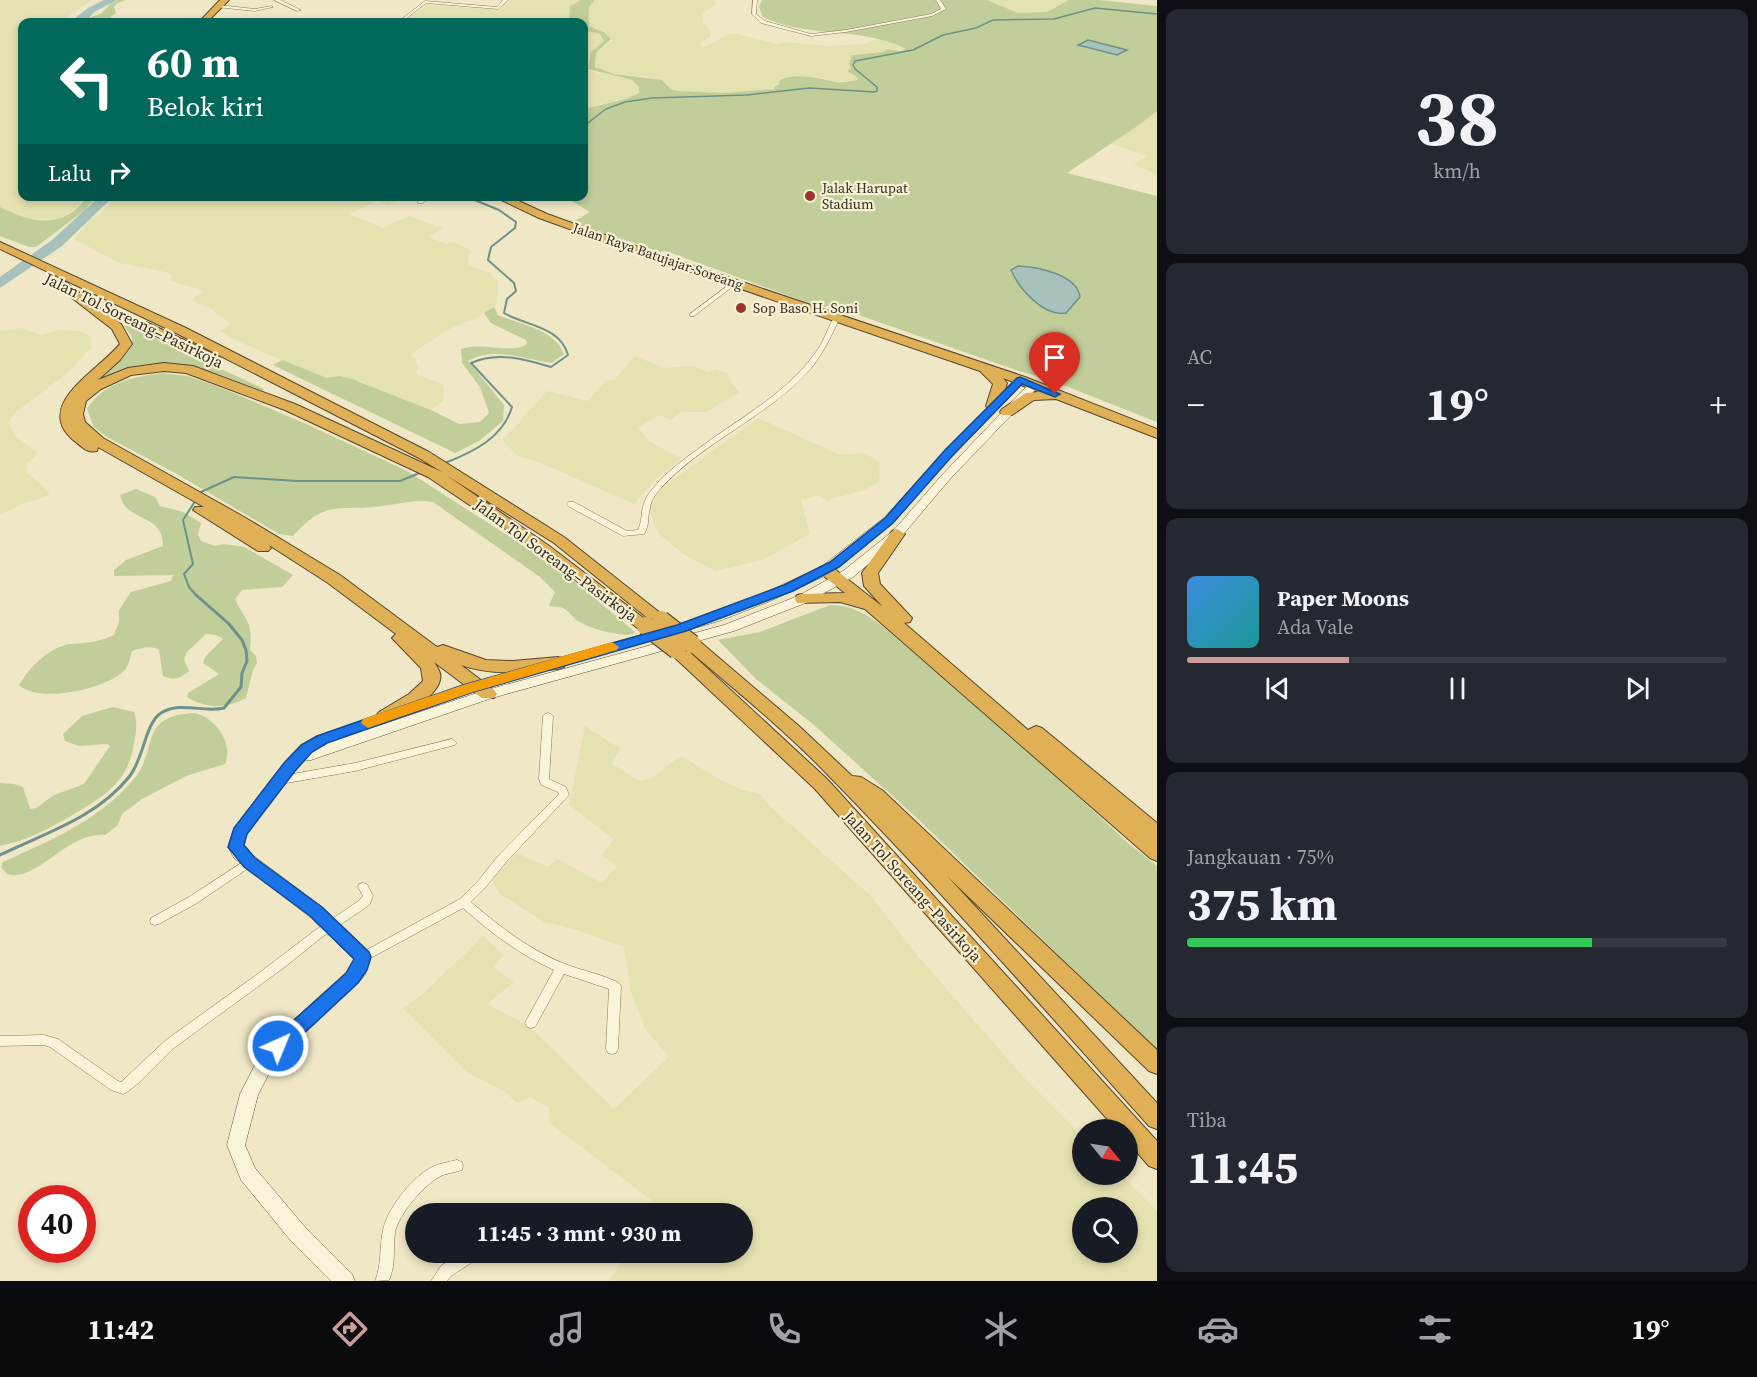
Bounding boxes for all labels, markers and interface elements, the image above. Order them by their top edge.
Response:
text: 60 m [147,33,240,91]
icon: left [48,42,126,120]
text: 38 [1415,64,1499,171]
text: Belok kiri [147,88,263,125]
icon: right [103,156,136,189]
text: km/h [1433,157,1481,185]
text: Lalu [48,158,91,188]
place label: Jalak Harupat Stadium [821,178,908,214]
marker: Jalak Harupat Stadium [803,189,817,203]
street label: Jalan Raya Batujajar-Soreang [569,217,746,295]
street label: Jalan Tol Soreang–Pasirkoja [40,267,228,373]
place label: Sop Baso H. Soni [753,298,858,318]
marker: Sop Baso H. Soni [734,301,748,315]
pin [1029,332,1080,394]
icon: arrive [1038,341,1071,374]
text: AC [1187,343,1212,371]
text: 19° [1425,373,1489,435]
text: − [1187,382,1205,427]
text: + [1709,382,1727,427]
street label: Jalan Tol Soreang–Pasirkoja [469,493,643,627]
text: Paper Moons [1277,583,1409,613]
text: Ada Vale [1277,613,1353,641]
icon: previous [1261,672,1294,705]
icon: pause [1441,672,1474,705]
icon: next [1621,672,1654,705]
street label: Jalan Tol Soreang–Pasirkoja [838,805,988,967]
text: Jangkauan · 75% [1187,843,1334,871]
text: 375 km [1187,873,1338,935]
position arrow [246,1014,310,1078]
text: Tiba [1187,1106,1227,1134]
north arrow [1072,1119,1138,1185]
map controls [1072,1119,1138,1263]
text: 11:45 [1187,1136,1298,1198]
speed limit sign: 40 [18,1185,96,1263]
button: search [1072,1197,1138,1263]
text: 11:45 · 3 mnt · 930 m [477,1218,681,1248]
icon: directions [329,1308,371,1350]
icon: music [546,1308,588,1350]
icon: phone [763,1308,805,1350]
icon: climate [980,1308,1022,1350]
icon: car [1197,1308,1239,1350]
icon: filters [1414,1308,1456,1350]
text: 11:42 [88,1311,154,1348]
text: 19° [1631,1311,1669,1348]

